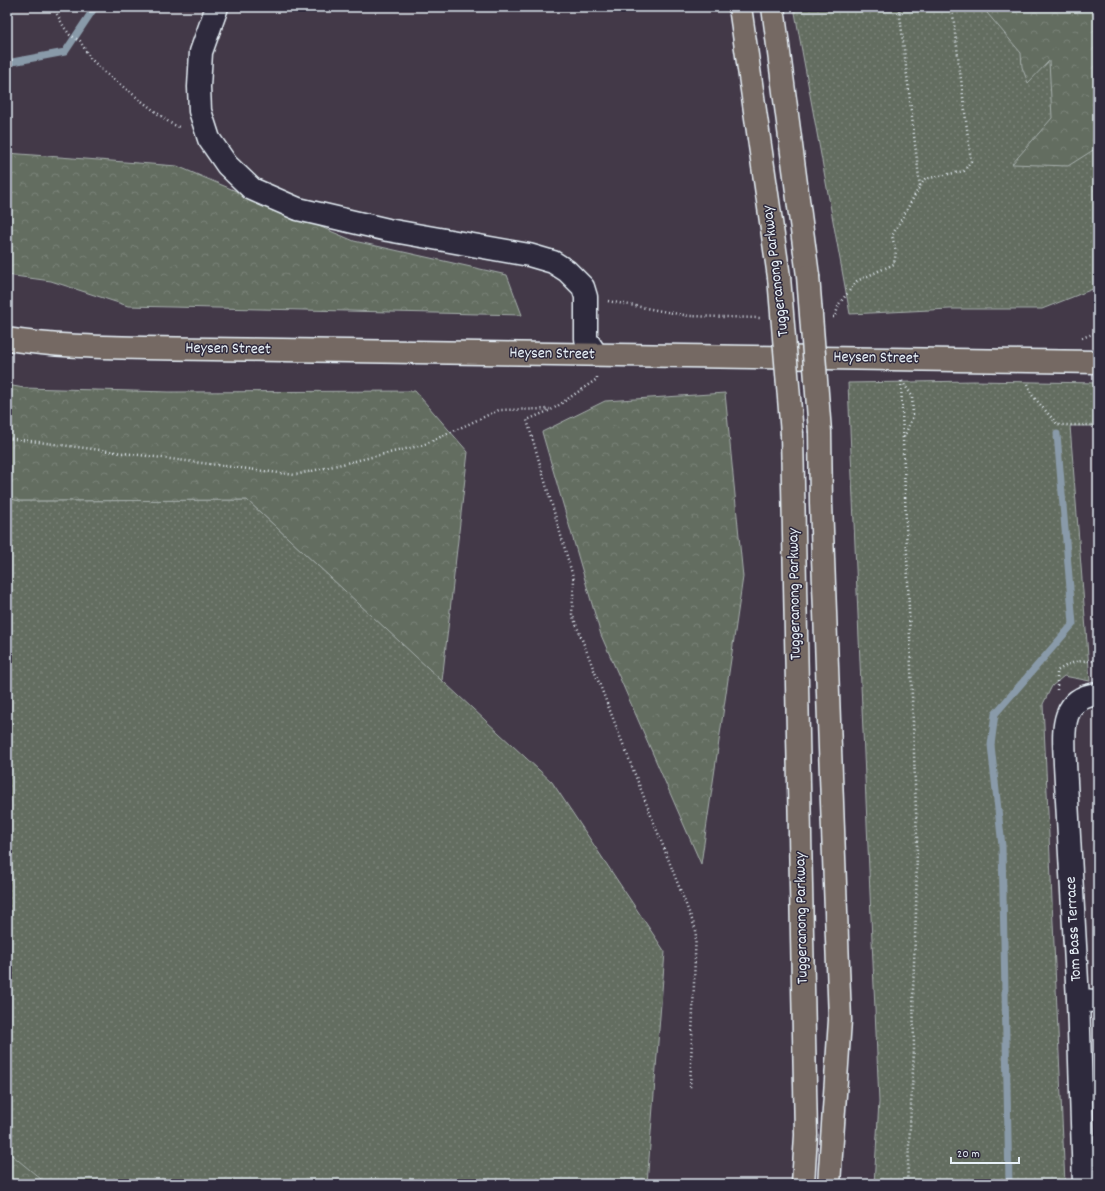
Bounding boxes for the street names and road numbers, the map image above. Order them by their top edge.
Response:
street label: Tuggeranong Parkway [756,204,795,338]
street label: Heysen Street [185,337,271,361]
street label: Heysen Street [509,342,595,366]
street label: Heysen Street [833,346,919,370]
street label: Tuggeranong Parkway [782,527,808,660]
street label: Tuggeranong Parkway [789,851,815,984]
street label: Tom Bass Terrace [1060,876,1088,982]

